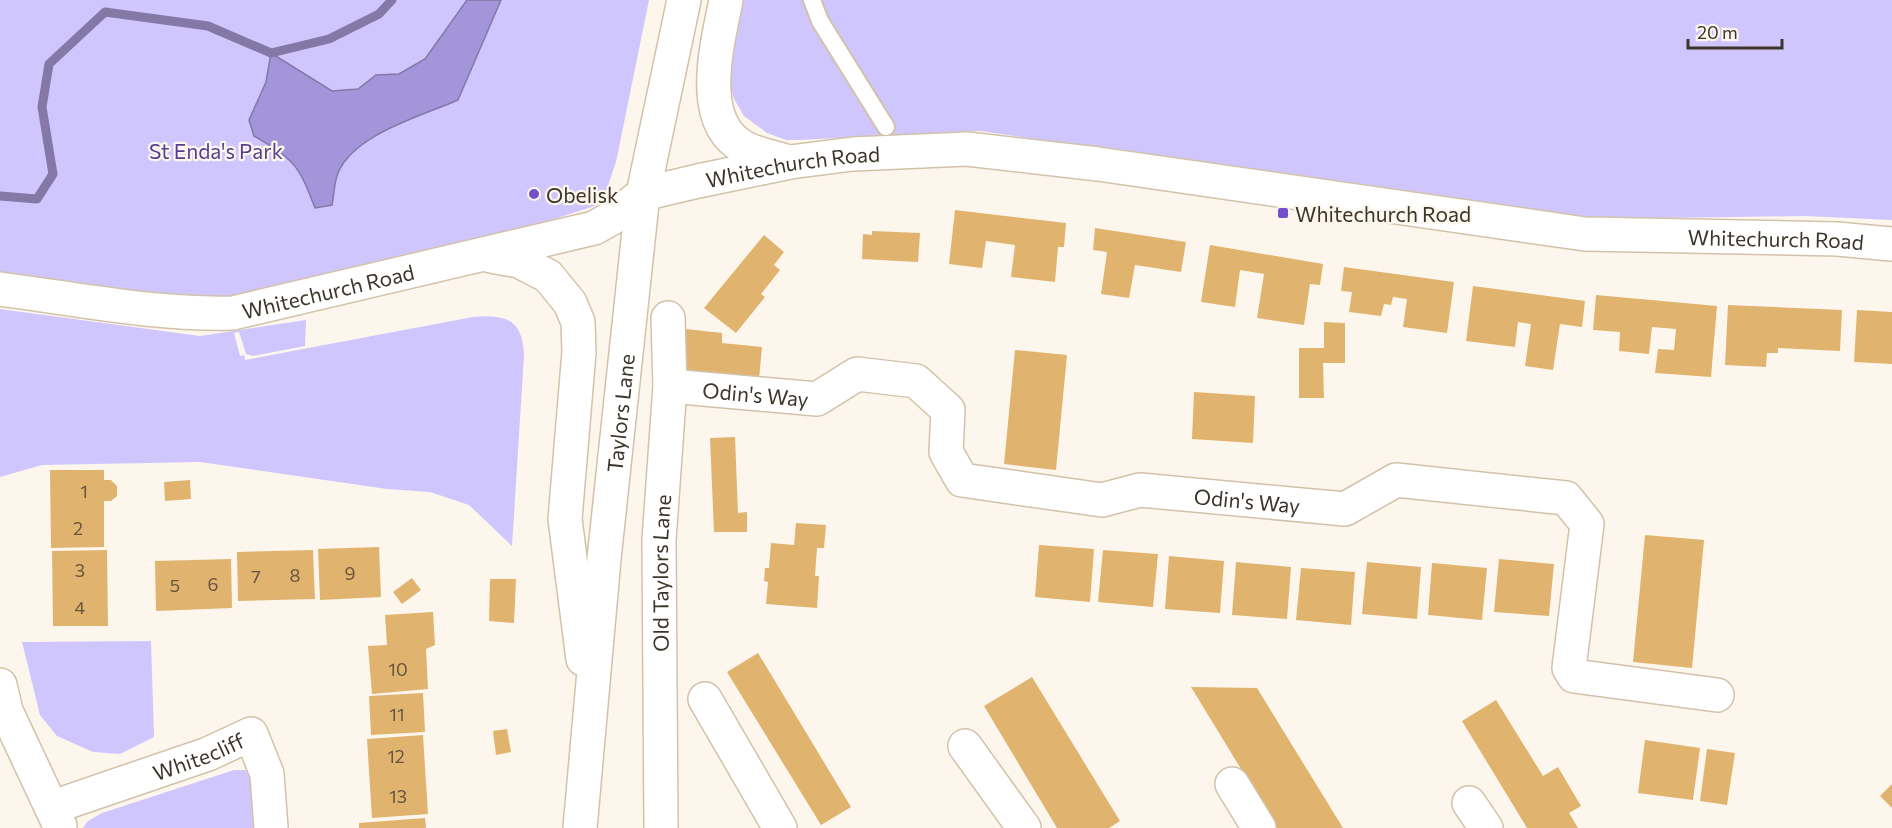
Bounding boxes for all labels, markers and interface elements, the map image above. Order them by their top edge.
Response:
scale bar [1688,12,1782,50]
text: 20 m [1697,21,1738,43]
park label: St Enda's Park [149,138,283,163]
street label: Whitechurch Road [704,140,880,192]
place label: Obelisk [546,182,618,207]
marker: Obelisk [527,187,541,201]
place label: Whitechurch Road [1295,201,1471,226]
marker: Whitechurch Road [1276,206,1290,220]
street label: Whitechurch Road [1688,224,1865,254]
street label: Whitechurch Road [239,258,416,323]
street label: Taylors Lane [601,352,638,473]
street label: Odin's Way [701,376,810,411]
house number: 1 [80,480,88,502]
street label: Odin's Way [1193,483,1302,517]
street label: Old Taylors Lane [647,493,675,652]
house number: 2 [73,517,83,539]
house number: 3 [75,559,85,581]
house number: 9 [345,562,355,584]
house number: 8 [290,564,301,586]
house number: 7 [251,565,261,587]
house number: 6 [208,573,218,595]
house number: 5 [170,574,180,596]
house number: 4 [75,596,86,618]
house number: 10 [388,658,408,680]
house number: 11 [389,703,405,725]
street label: Whitecliff [149,726,249,784]
house number: 12 [387,745,405,767]
house number: 13 [389,785,407,807]

